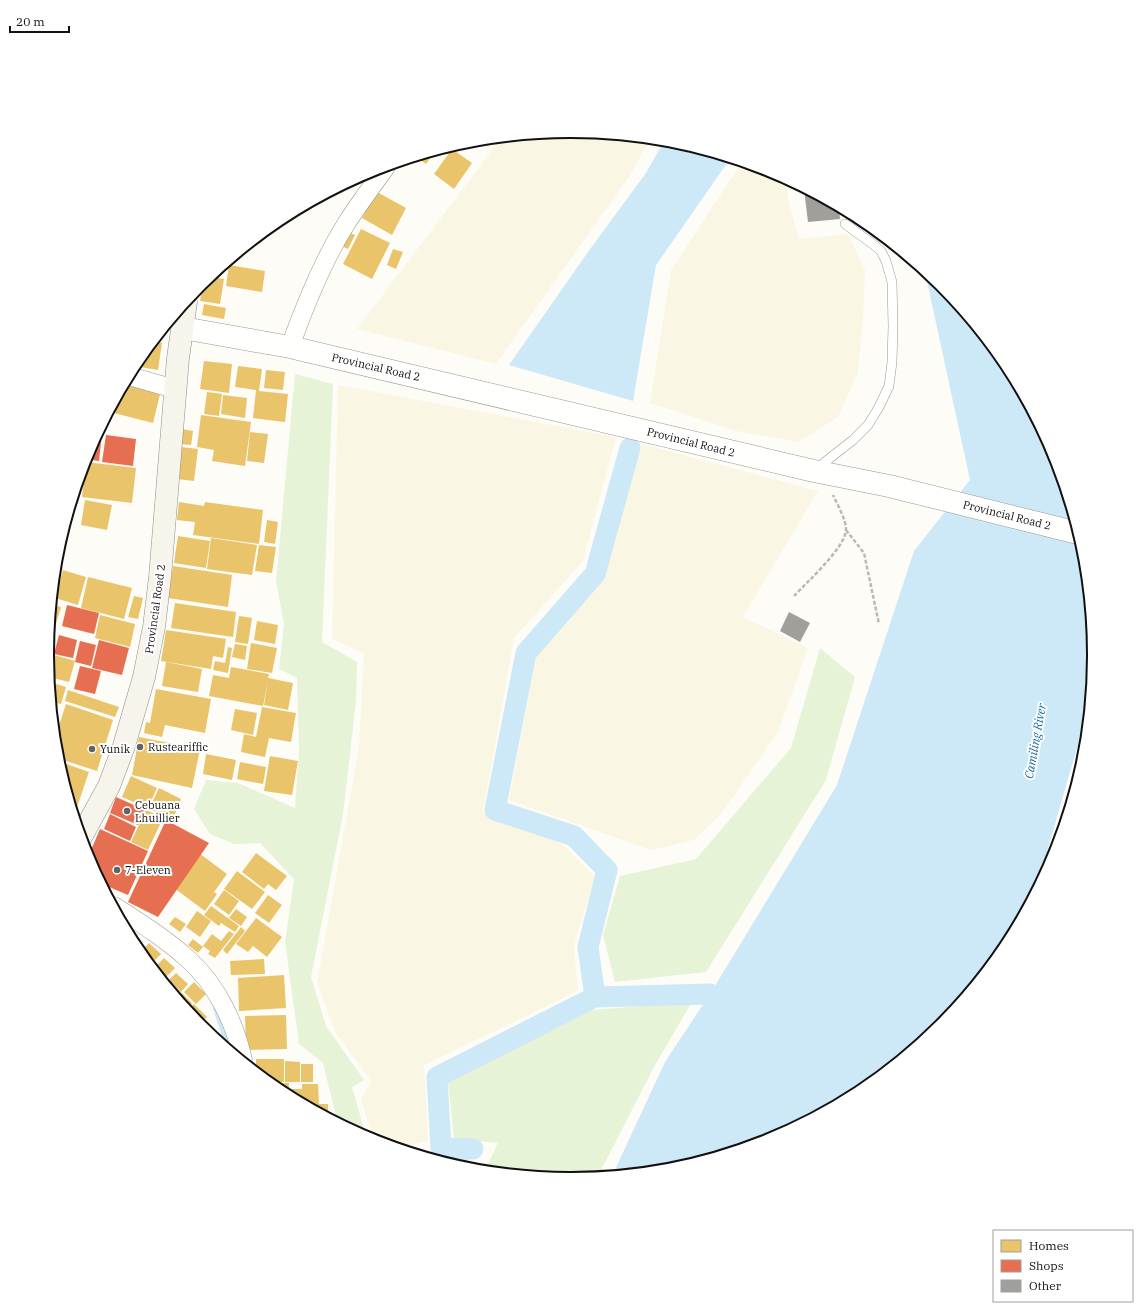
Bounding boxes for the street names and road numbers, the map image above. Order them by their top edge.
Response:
street label: Provincial Road 2 [330,350,422,384]
street label: Provincial Road 2 [645,424,737,460]
street label: Provincial Road 2 [961,497,1053,533]
street label: Provincial Road 2 [142,563,168,655]

